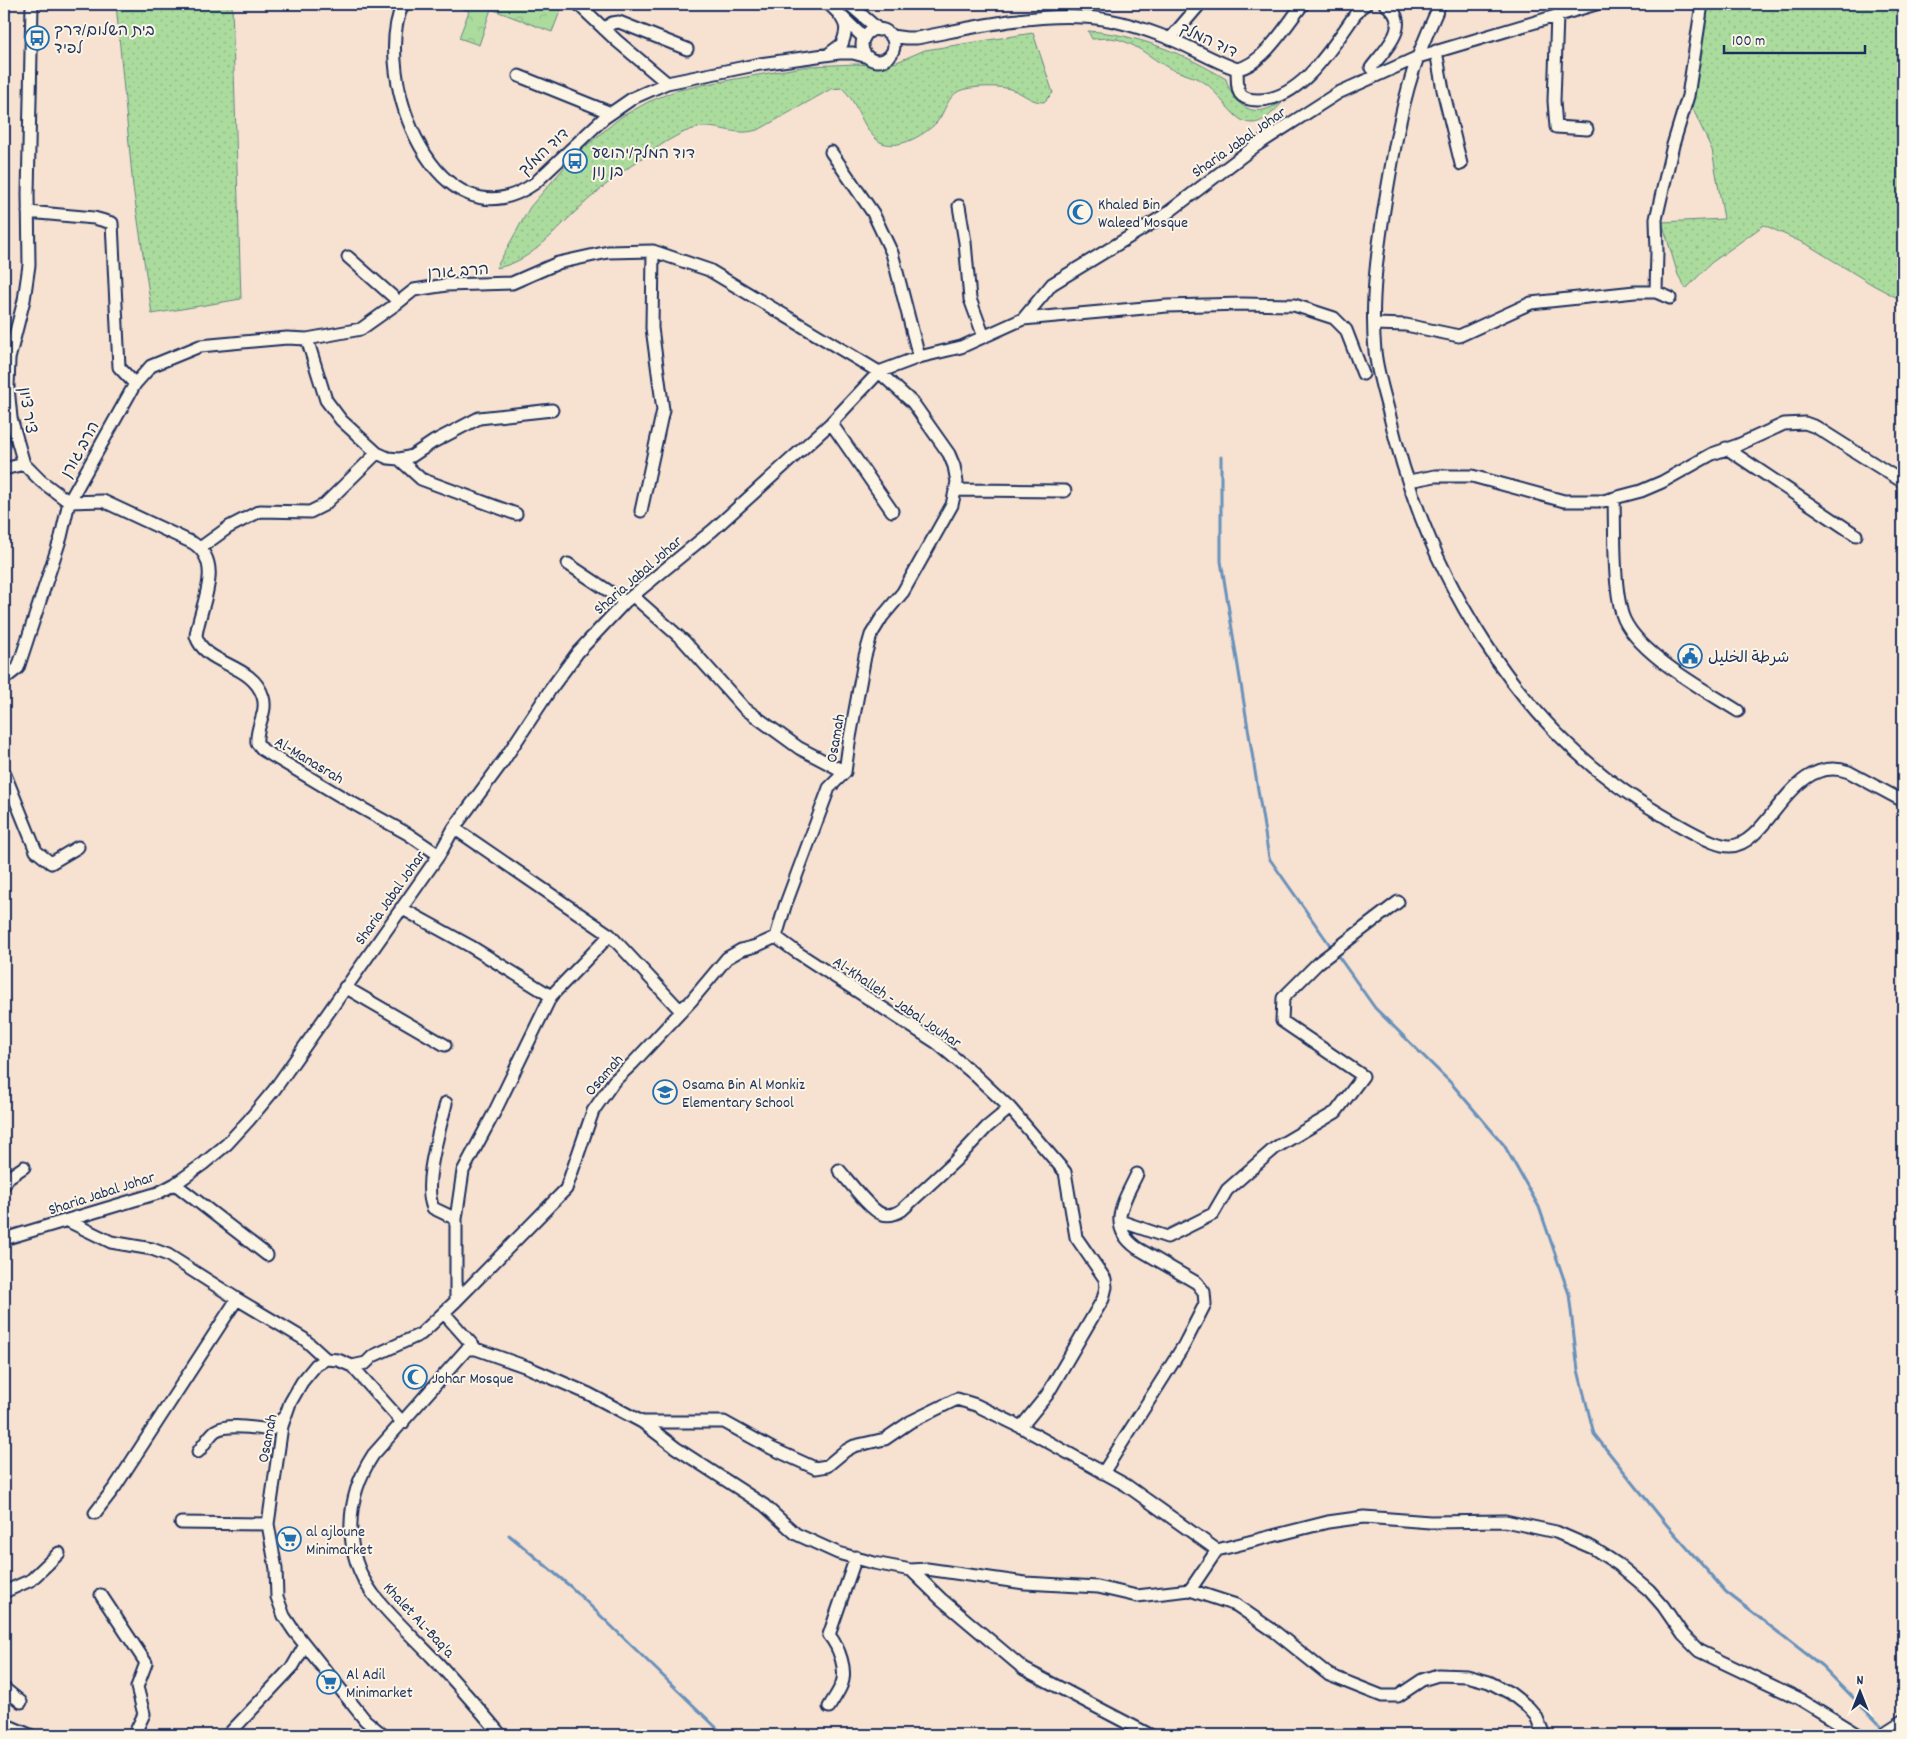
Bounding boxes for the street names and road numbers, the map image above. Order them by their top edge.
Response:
street label: דוד המלך [1175,18,1241,65]
street label: Sharia Jabal Johar [1187,102,1291,184]
street label: דוד המלך [514,123,575,182]
street label: הרב גורן [427,259,490,286]
street label: ציר ציון [11,385,42,435]
street label: הרב גורן [56,418,106,483]
street label: Sharia Jabal Johar [589,531,688,621]
street label: Osamah [821,712,852,765]
street label: Al-Manasrah [270,731,348,791]
street label: Sharia Jabal Johar [350,846,432,950]
street label: Al-Khalleh - Jabal Jouhar [828,951,966,1055]
street label: Osamah [580,1050,630,1102]
street label: Sharia Jabal Johar [45,1166,158,1222]
street label: Osamah [252,1412,284,1465]
street label: Khalet AL-Baq'a [377,1578,460,1664]

